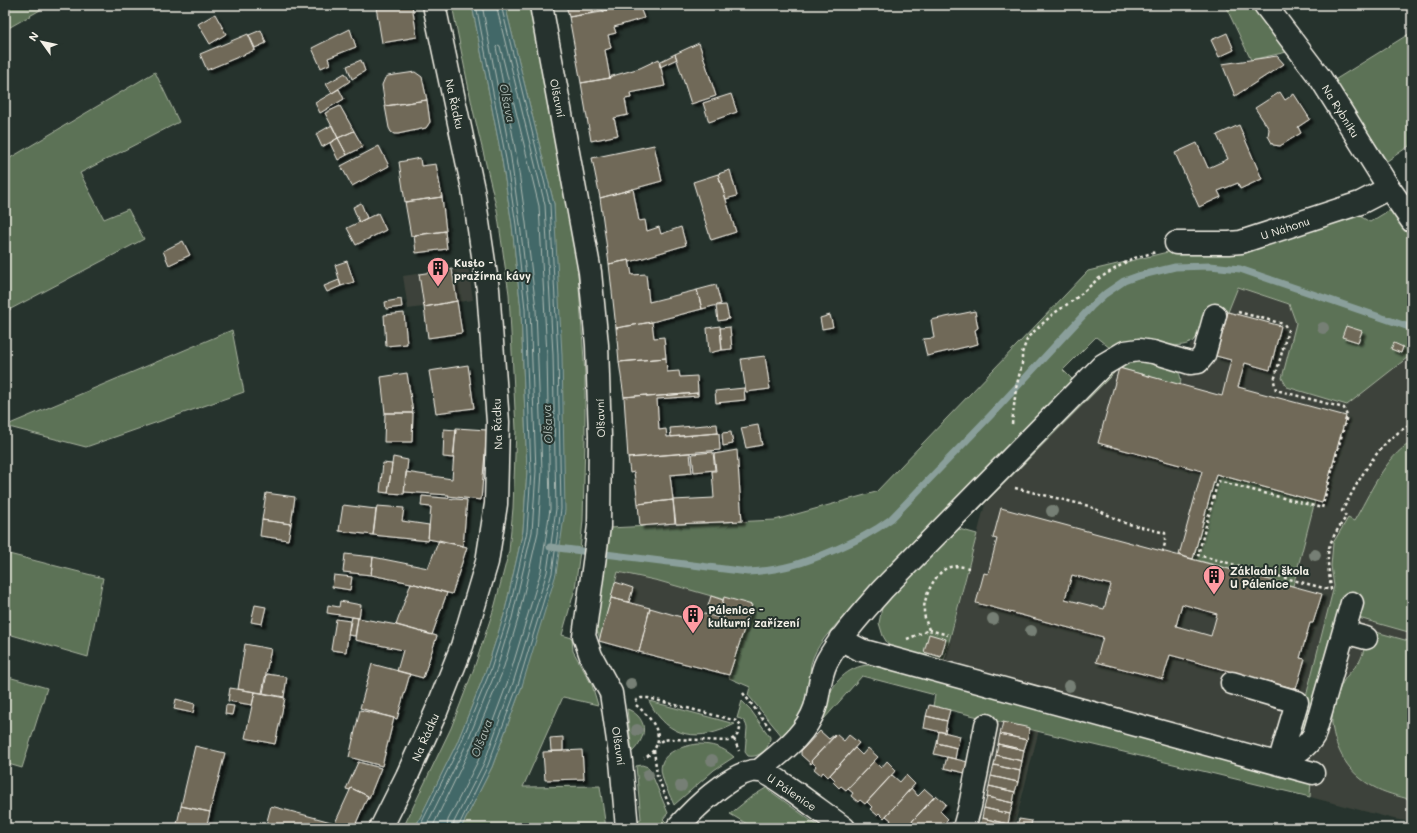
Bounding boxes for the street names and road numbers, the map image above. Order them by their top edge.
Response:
street label: Na Řádku [442,77,468,131]
street label: Olšavní [547,77,569,119]
street label: Na Rybníku [1319,82,1363,140]
street label: U Náhonu [1259,213,1311,243]
street label: Na Řádku [489,398,505,450]
street label: Olšavní [592,398,608,438]
street label: Na Řádku [408,711,442,763]
street label: Olšavní [609,726,629,766]
street label: U Pálenice [764,770,820,814]

